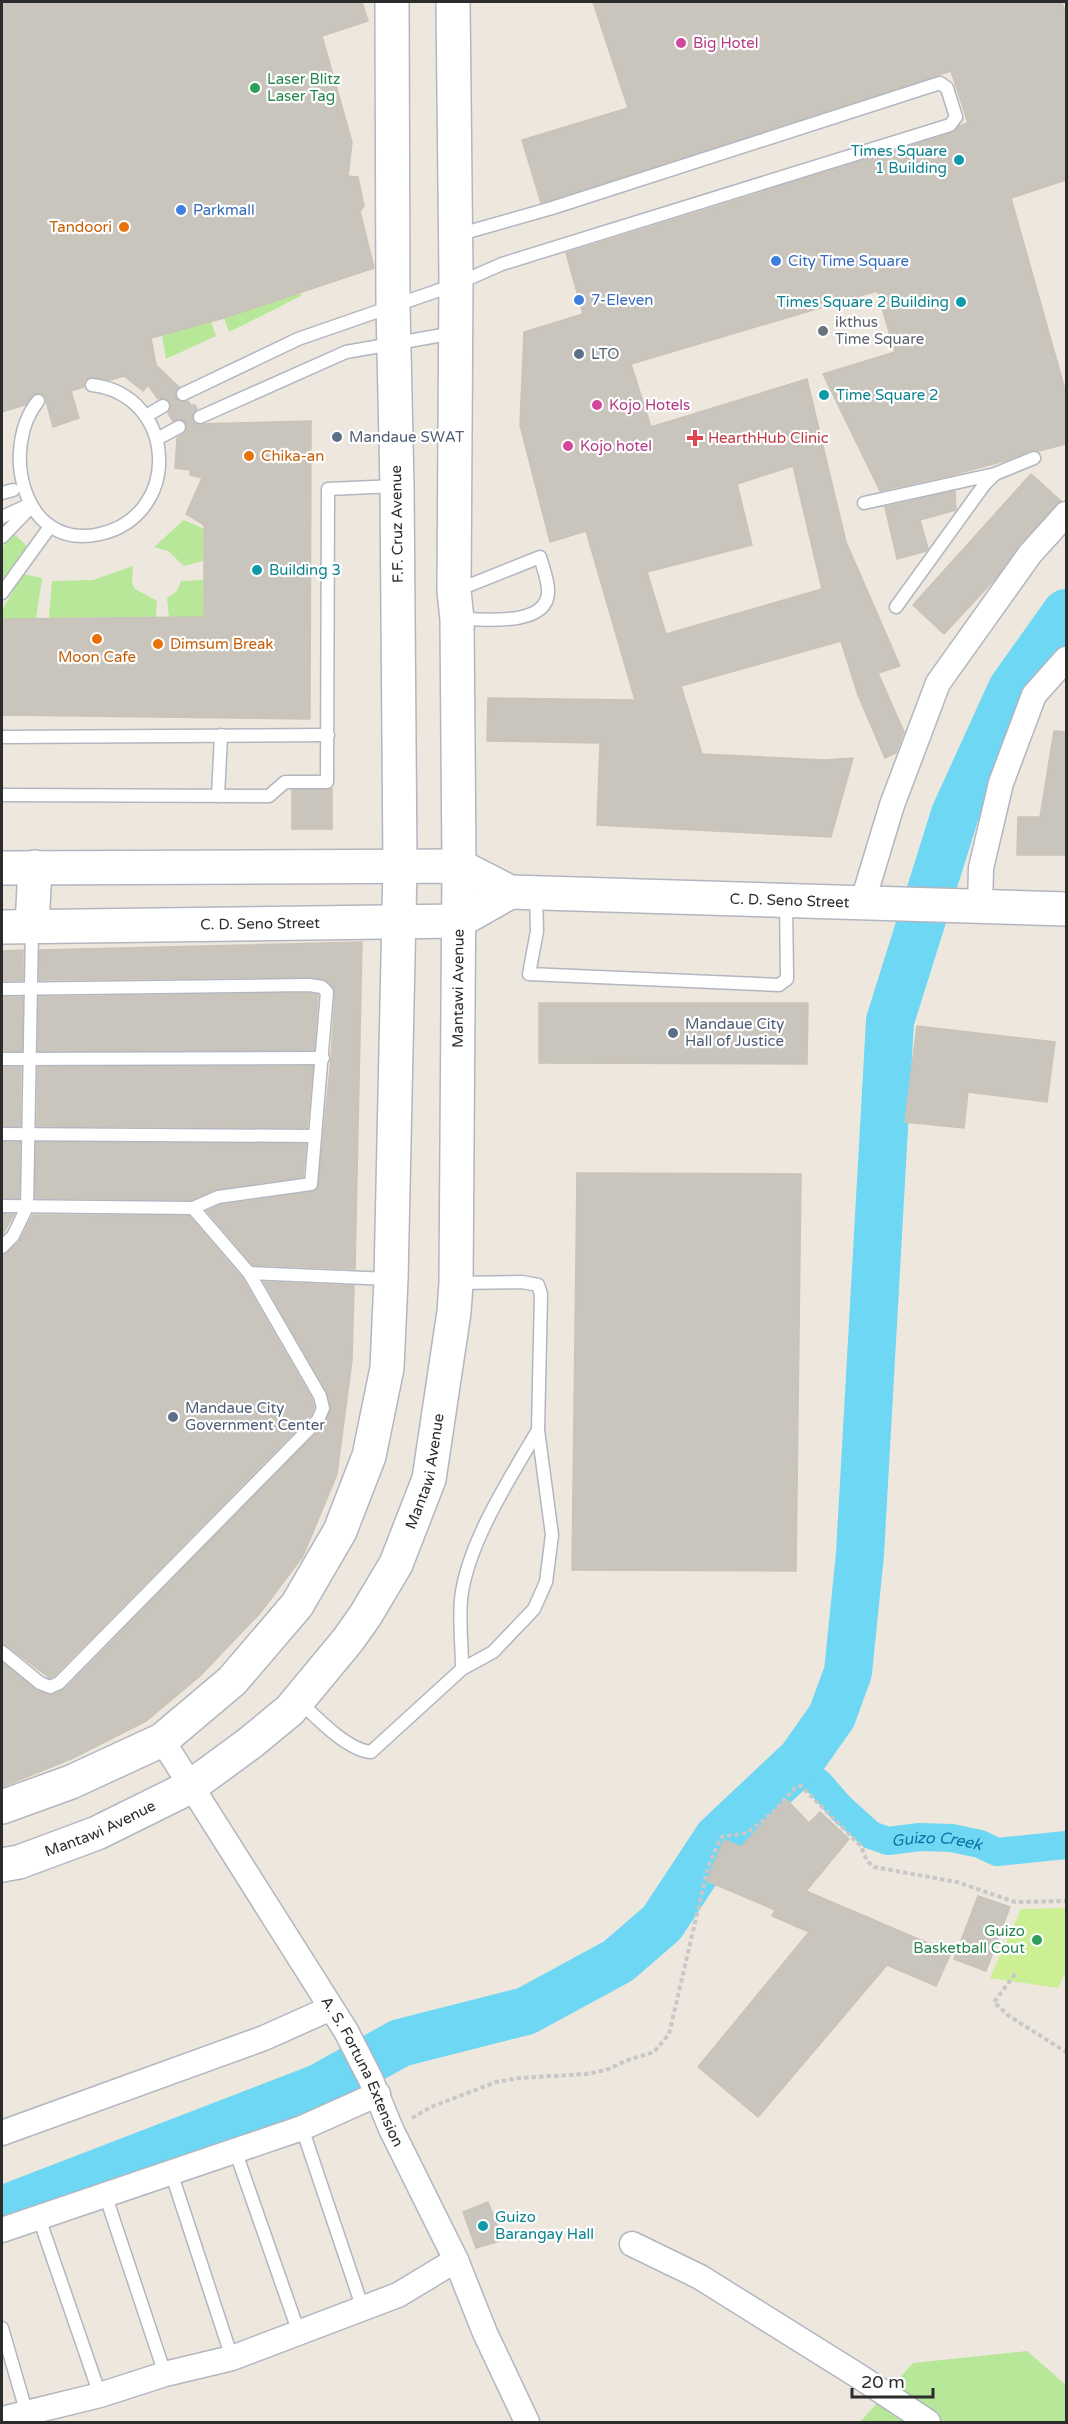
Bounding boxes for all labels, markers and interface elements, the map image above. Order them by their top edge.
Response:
place label: Big Hotel [693,34,758,52]
marker: Big Hotel [674,36,688,50]
place label: Laser Blitz Laser Tag [267,70,340,105]
marker: Laser Blitz Laser Tag [248,81,262,95]
place label: Times Square 1 Building [851,142,947,177]
marker: Times Square 1 Building [952,153,966,167]
place label: Parkmall [193,201,255,219]
marker: Parkmall [174,203,188,217]
place label: Tandoori [49,218,112,236]
marker: Tandoori [117,220,131,234]
place label: City Time Square [788,252,909,270]
marker: City Time Square [769,254,783,268]
place label: 7-Eleven [591,291,653,309]
marker: 7-Eleven [572,293,586,307]
place label: Times Square 2 Building [777,293,949,311]
marker: Times Square 2 Building [954,295,968,309]
place label: ikthus Time Square [835,313,924,348]
marker: ikthus Time Square [816,324,830,338]
place label: LTO [591,345,620,363]
marker: LTO [572,347,586,361]
place label: Time Square 2 [836,386,938,404]
marker: Time Square 2 [817,388,831,402]
place label: Kojo Hotels [609,396,690,414]
marker: Kojo Hotels [590,398,604,412]
place label: Mandaue SWAT [349,428,464,446]
marker: HearthHub Clinic [686,429,704,447]
place label: HearthHub Clinic [708,429,829,447]
marker: Mandaue SWAT [330,430,344,444]
place label: Kojo hotel [580,437,652,455]
marker: Kojo hotel [561,439,575,453]
place label: Chika-an [261,447,324,465]
marker: Chika-an [242,449,256,463]
street label: F.F. Cruz Avenue [387,465,407,583]
place label: Building 3 [269,561,341,579]
marker: Building 3 [250,563,264,577]
marker: Moon Cafe [90,632,104,646]
place label: Dimsum Break [170,635,274,653]
marker: Dimsum Break [151,637,165,651]
place label: Moon Cafe [58,648,136,666]
street label: C. D. Seno Street [729,890,850,911]
street label: C. D. Seno Street [200,914,320,933]
street label: Mantawi Avenue [449,929,468,1048]
place label: Mandaue City Hall of Justice [685,1015,784,1050]
marker: Mandaue City Hall of Justice [666,1026,680,1040]
place label: Mandaue City Government Center [185,1399,325,1434]
marker: Mandaue City Government Center [166,1410,180,1424]
street label: Mantawi Avenue [401,1412,448,1532]
street label: Mantawi Avenue [42,1797,158,1861]
water label: Guizo Creek [890,1828,985,1855]
place label: Guizo Basketball Cout [913,1922,1025,1957]
marker: Guizo Basketball Cout [1030,1933,1044,1947]
street label: A. S. Fortuna Extension [317,1993,407,2150]
place label: Guizo Barangay Hall [495,2208,594,2243]
marker: Guizo Barangay Hall [476,2219,490,2233]
scale bar [852,2361,933,2399]
text: 20 m [861,2371,905,2393]

